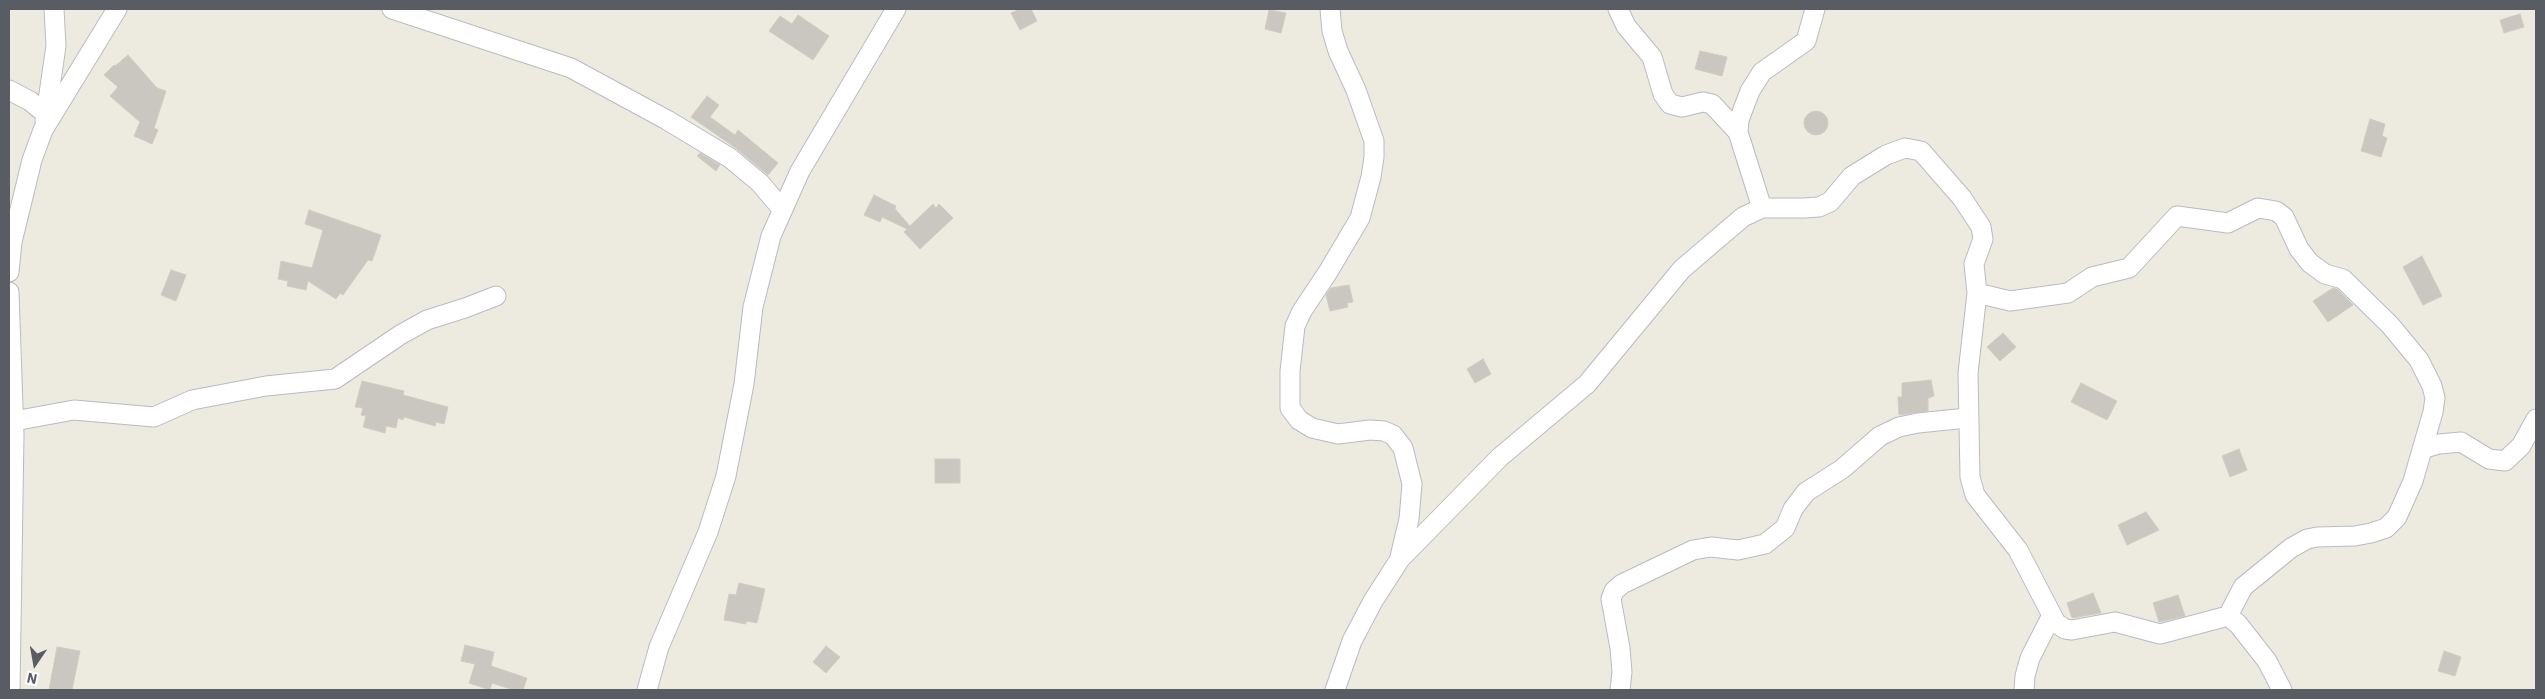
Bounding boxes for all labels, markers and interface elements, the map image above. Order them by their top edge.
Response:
north arrow [10,639,60,689]
text: N [25,669,39,689]

